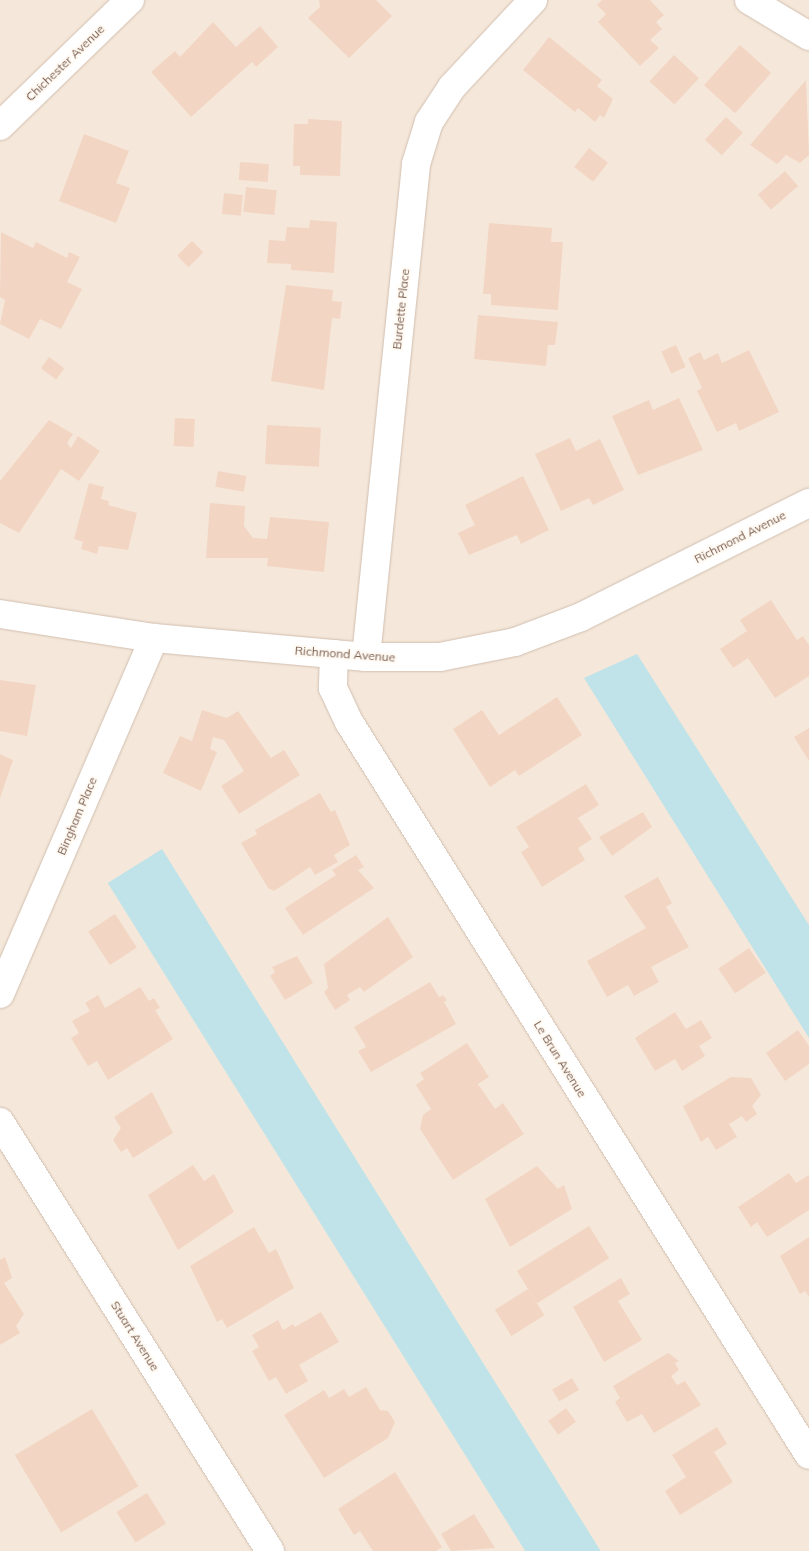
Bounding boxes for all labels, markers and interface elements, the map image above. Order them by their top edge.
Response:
street label: Chichester Avenue [23,22,107,104]
street label: Burdette Place [390,268,412,350]
street label: Richmond Avenue [692,508,788,566]
street label: Richmond Avenue [294,643,396,665]
street label: Bingham Place [54,775,100,857]
street label: Le Brun Avenue [531,1018,589,1100]
street label: Stuart Avenue [108,1298,162,1374]

